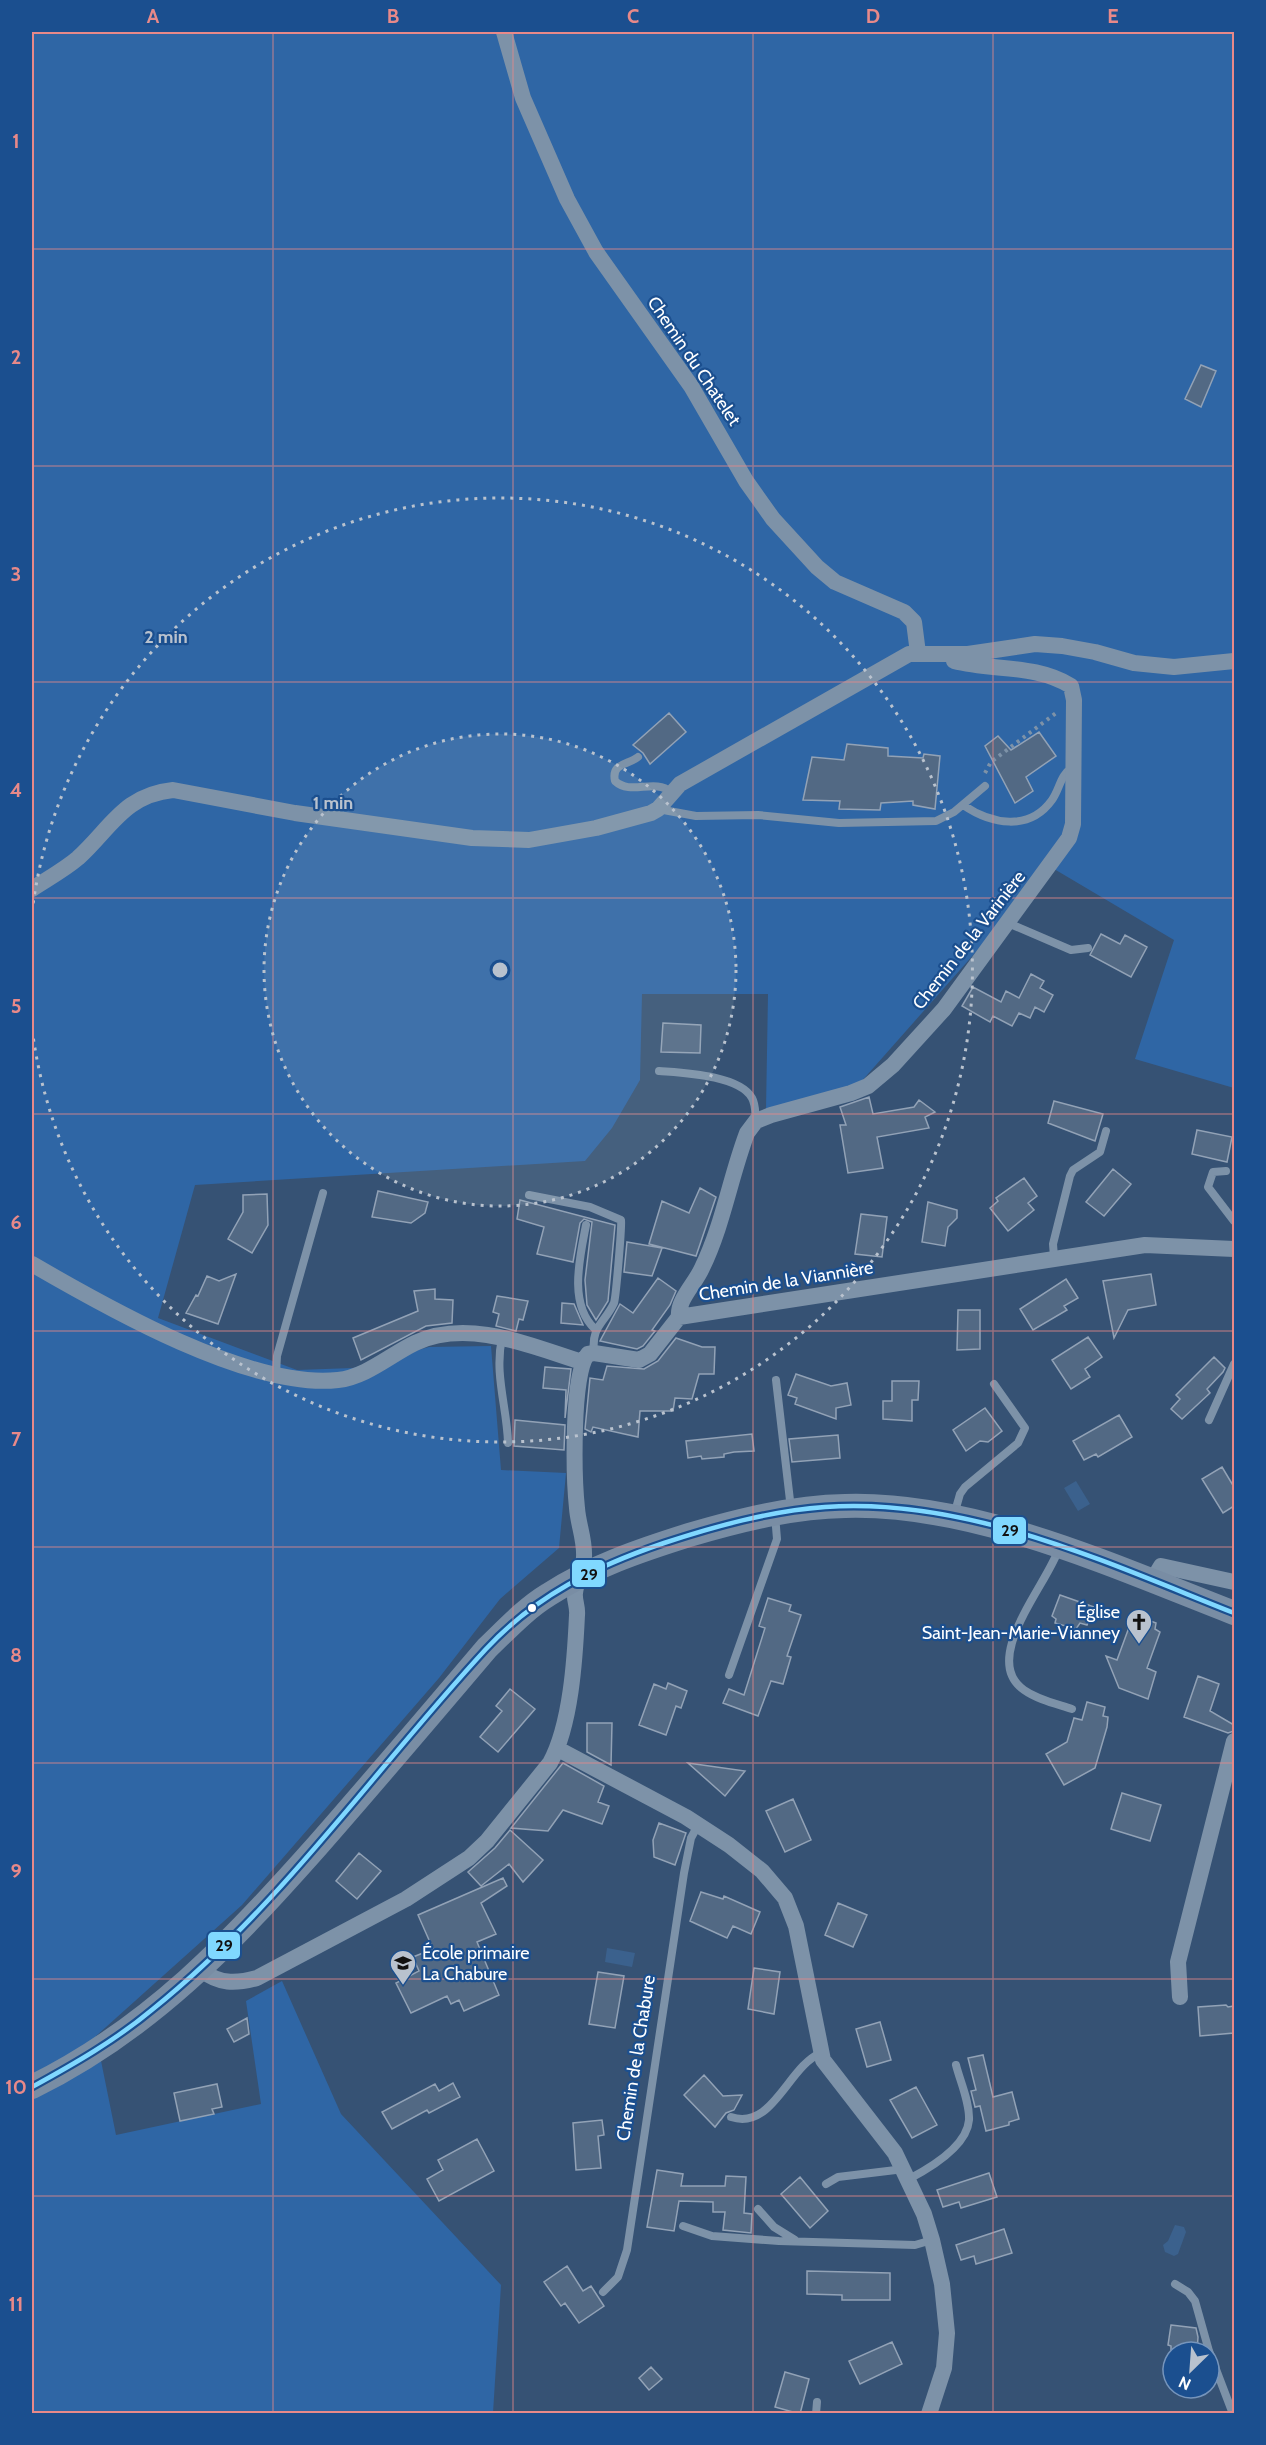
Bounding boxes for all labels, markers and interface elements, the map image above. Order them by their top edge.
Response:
text: A [147,4,160,28]
text: B [387,4,399,28]
text: C [627,4,639,28]
text: D [866,4,880,28]
text: E [1107,4,1119,28]
text: 1 [12,129,20,153]
street label: Chemin du Chatelet [643,292,745,430]
text: 2 [11,345,21,369]
text: 3 [11,562,21,586]
text: 2 min [144,626,188,648]
text: 4 [10,778,22,802]
text: 1 min [313,792,353,814]
street label: Chemin de la Varinière [908,866,1030,1014]
centre of rings [490,960,510,980]
text: 5 [11,994,21,1018]
text: 6 [10,1210,22,1234]
street label: Chemin de la Viannière [697,1256,875,1306]
text: 7 [11,1427,22,1451]
line badge: 29 [992,1516,1027,1545]
text: 29 [1001,1521,1019,1540]
line badge: 29 [571,1559,606,1588]
text: 29 [580,1565,598,1584]
place label: Église Saint-Jean-Marie-Vianney [922,1601,1120,1644]
unlabelled marker [526,1602,538,1614]
church icon: Église Saint-Jean-Marie-Vianney [1124,1607,1154,1645]
text: 8 [10,1643,22,1667]
text: 9 [10,1859,22,1883]
line badge: 29 [207,1931,241,1960]
text: 29 [215,1936,233,1955]
place label: École primaire La Chabure [422,1942,530,1985]
school or university icon: École primaire La Chabure [388,1948,418,1986]
street label: Chemin de la Chabure [612,1974,660,2142]
text: 10 [5,2075,27,2099]
text: 11 [9,2292,23,2316]
north arrow [1161,2340,1221,2400]
text: N [1176,2372,1194,2394]

